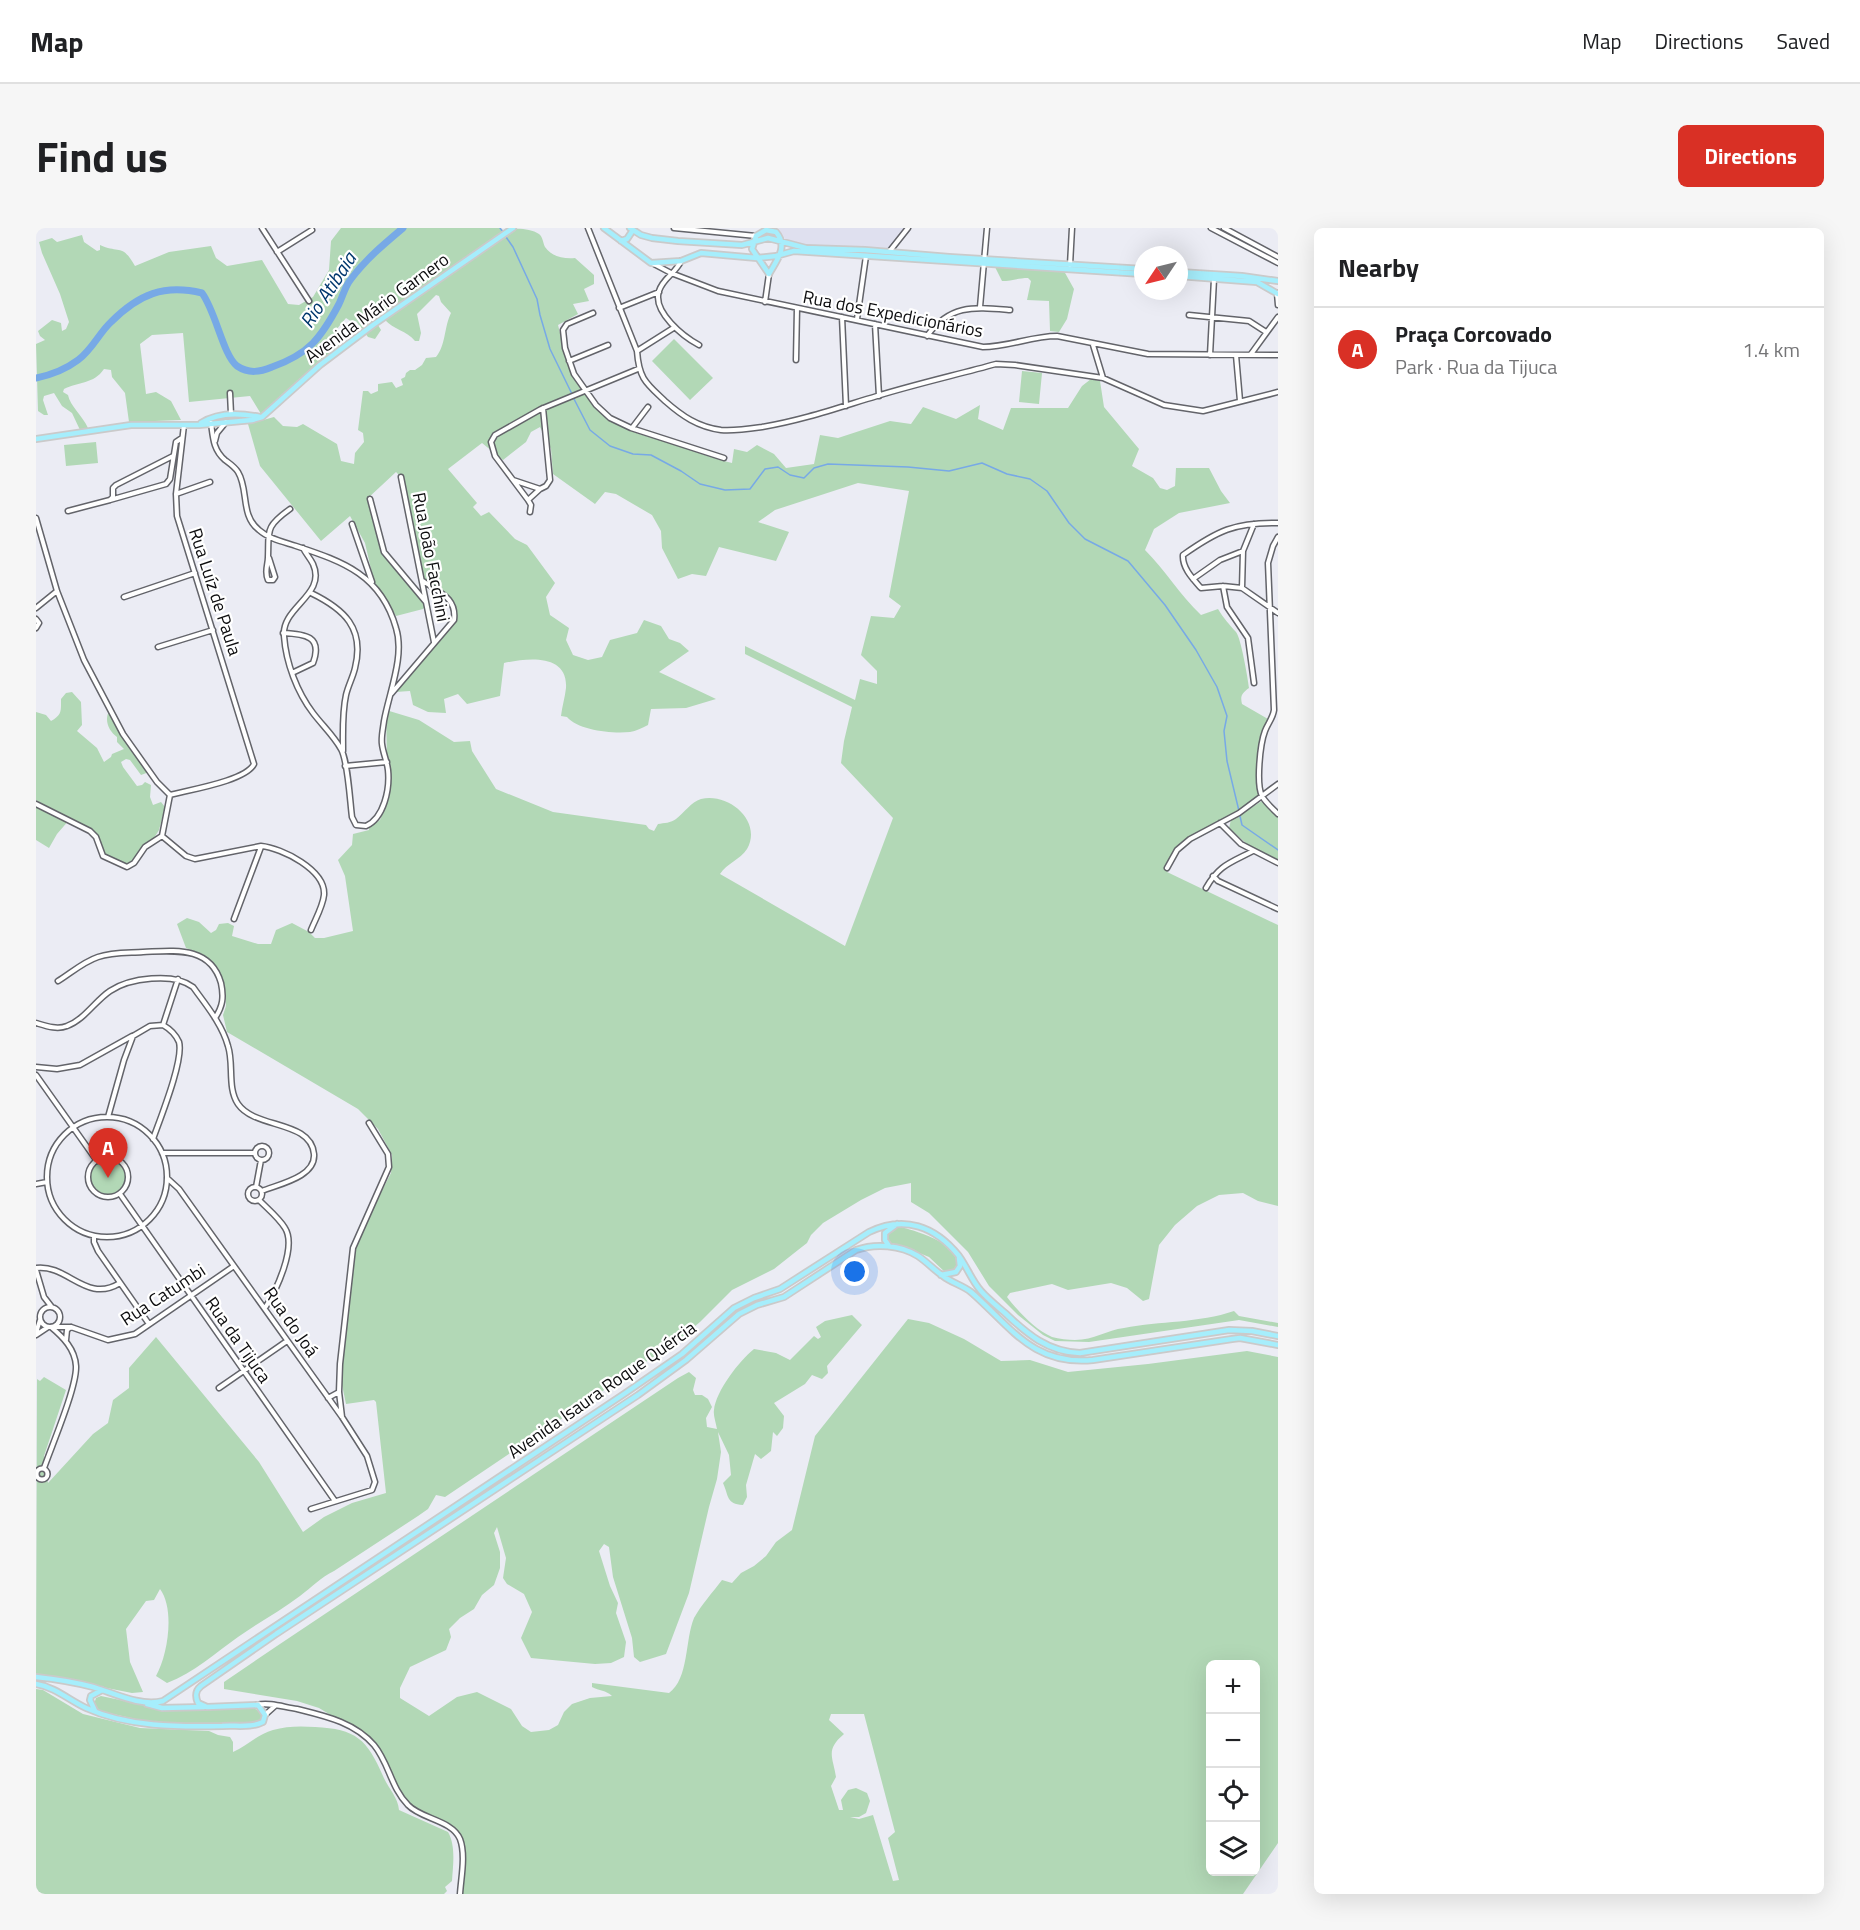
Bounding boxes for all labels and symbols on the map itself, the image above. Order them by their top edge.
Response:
water label: Rio Atibaia [291,245,364,334]
street label: Avenida Mário Garnero [299,246,454,369]
north arrow [1134,246,1188,300]
street label: Rua dos Expedicionários [801,283,986,344]
street label: Rua João Facchini [406,490,457,624]
street label: Rua Luíz de Paula [182,525,249,659]
pin: A [88,1128,128,1178]
street label: Rua Catumbi [115,1257,211,1332]
your location [840,1257,869,1286]
street label: Rua do Joá [257,1281,325,1362]
street label: Rua da Tijuca [199,1291,278,1388]
street label: Avenida Isaura Roque Quércia [502,1314,701,1465]

